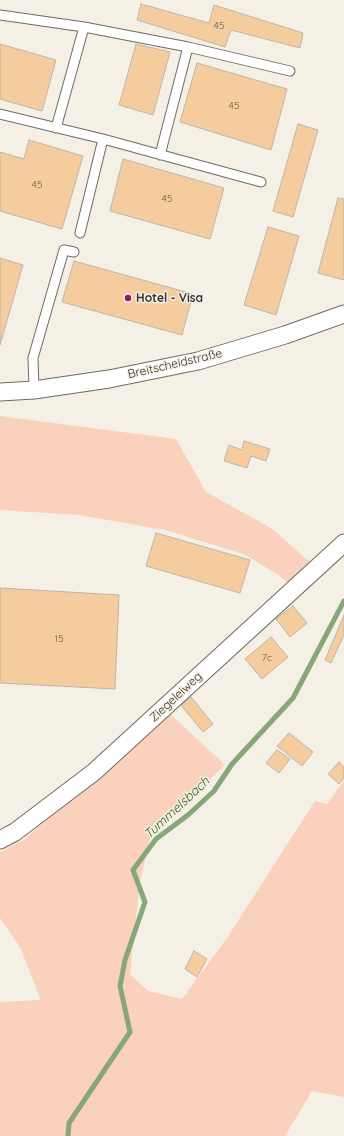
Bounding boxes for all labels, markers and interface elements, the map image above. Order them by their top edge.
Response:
house number: 45 [214,20,224,32]
house number: 45 [229,100,239,112]
house number: 45 [32,179,42,191]
house number: 45 [162,193,172,205]
place label: Hotel - Visa [136,291,203,305]
marker: Hotel - Visa [123,293,133,303]
street label: Breitscheidstraße [126,346,224,382]
house number: 15 [54,633,64,645]
house number: 7c [262,652,272,664]
street label: Ziegeleiweg [147,669,205,725]
water label: Tummelsbach [141,774,213,842]

